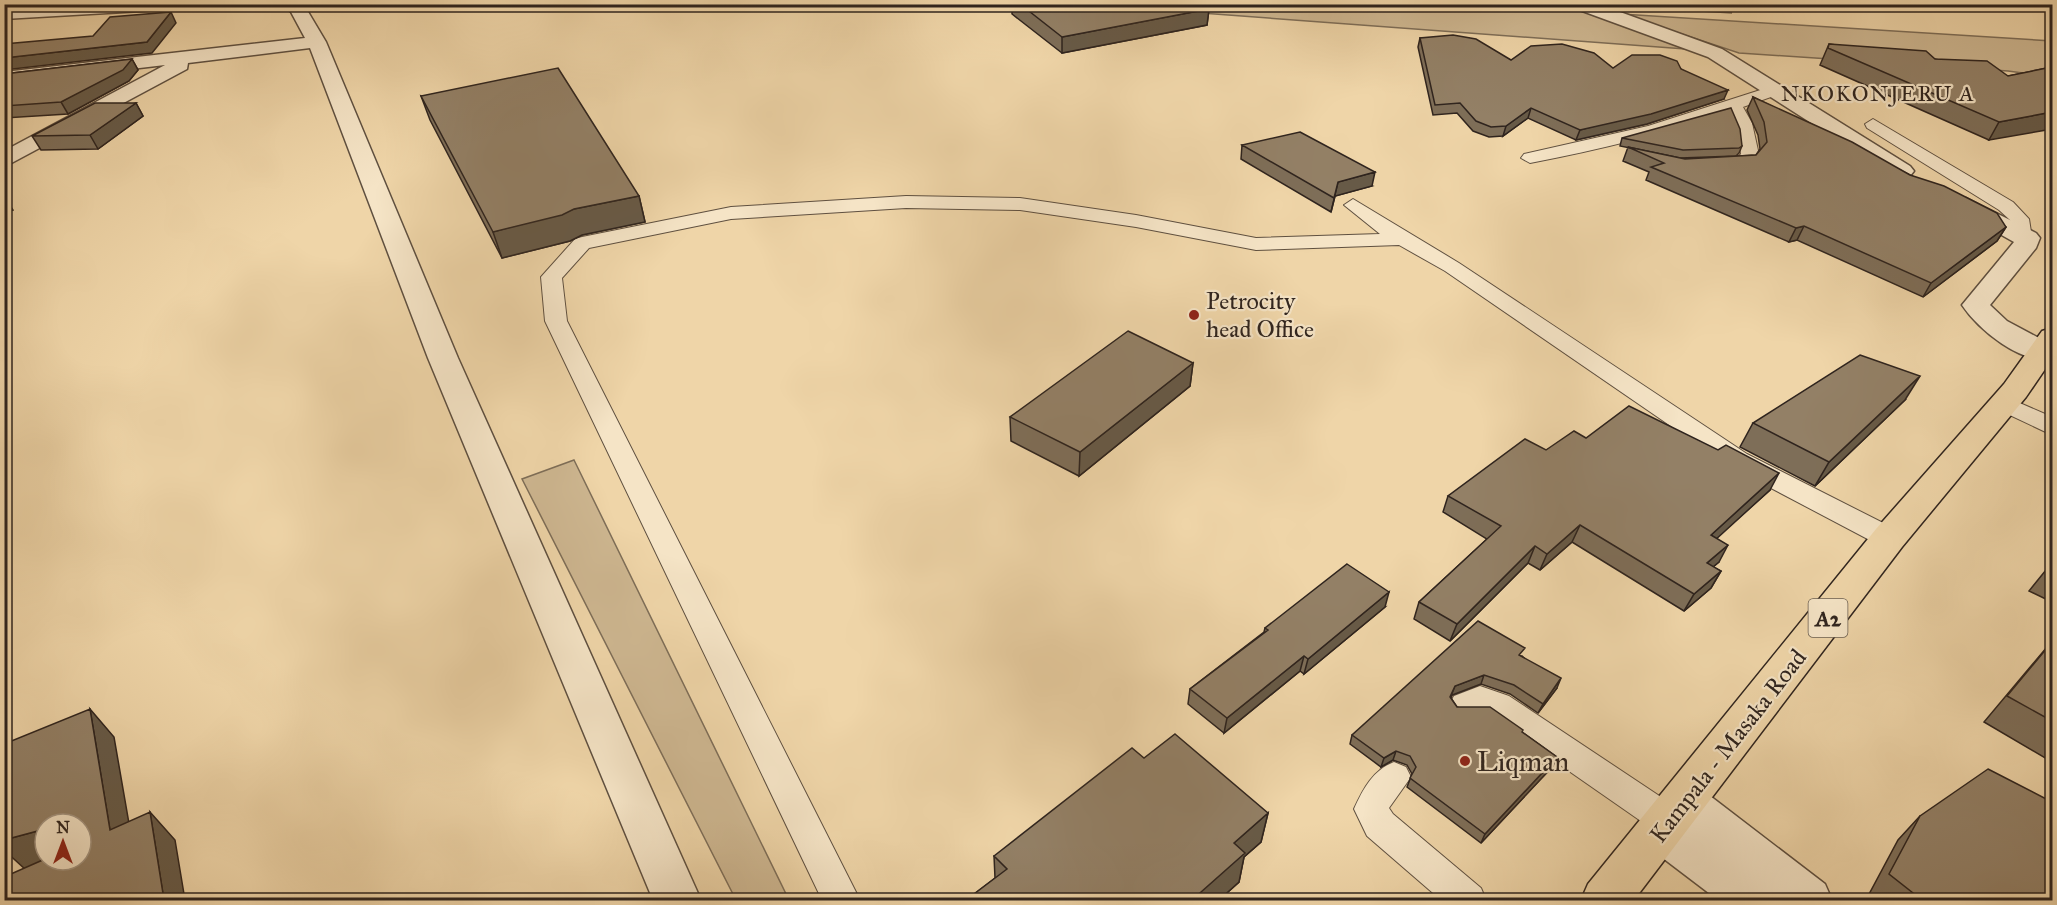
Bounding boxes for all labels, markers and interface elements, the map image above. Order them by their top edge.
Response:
district label: NKOKONJERU A [1781,80,1975,107]
place label: Petrocity head Office [1206,286,1314,344]
marker: Petrocity head Office [1187,308,1201,322]
road number: A2 [1808,599,1848,637]
street label: Kampala - Masaka Road [1643,643,1813,849]
place label: Liqman [1477,744,1569,779]
marker: Liqman [1458,754,1472,768]
north arrow [33,812,93,872]
text: N [56,818,70,837]

